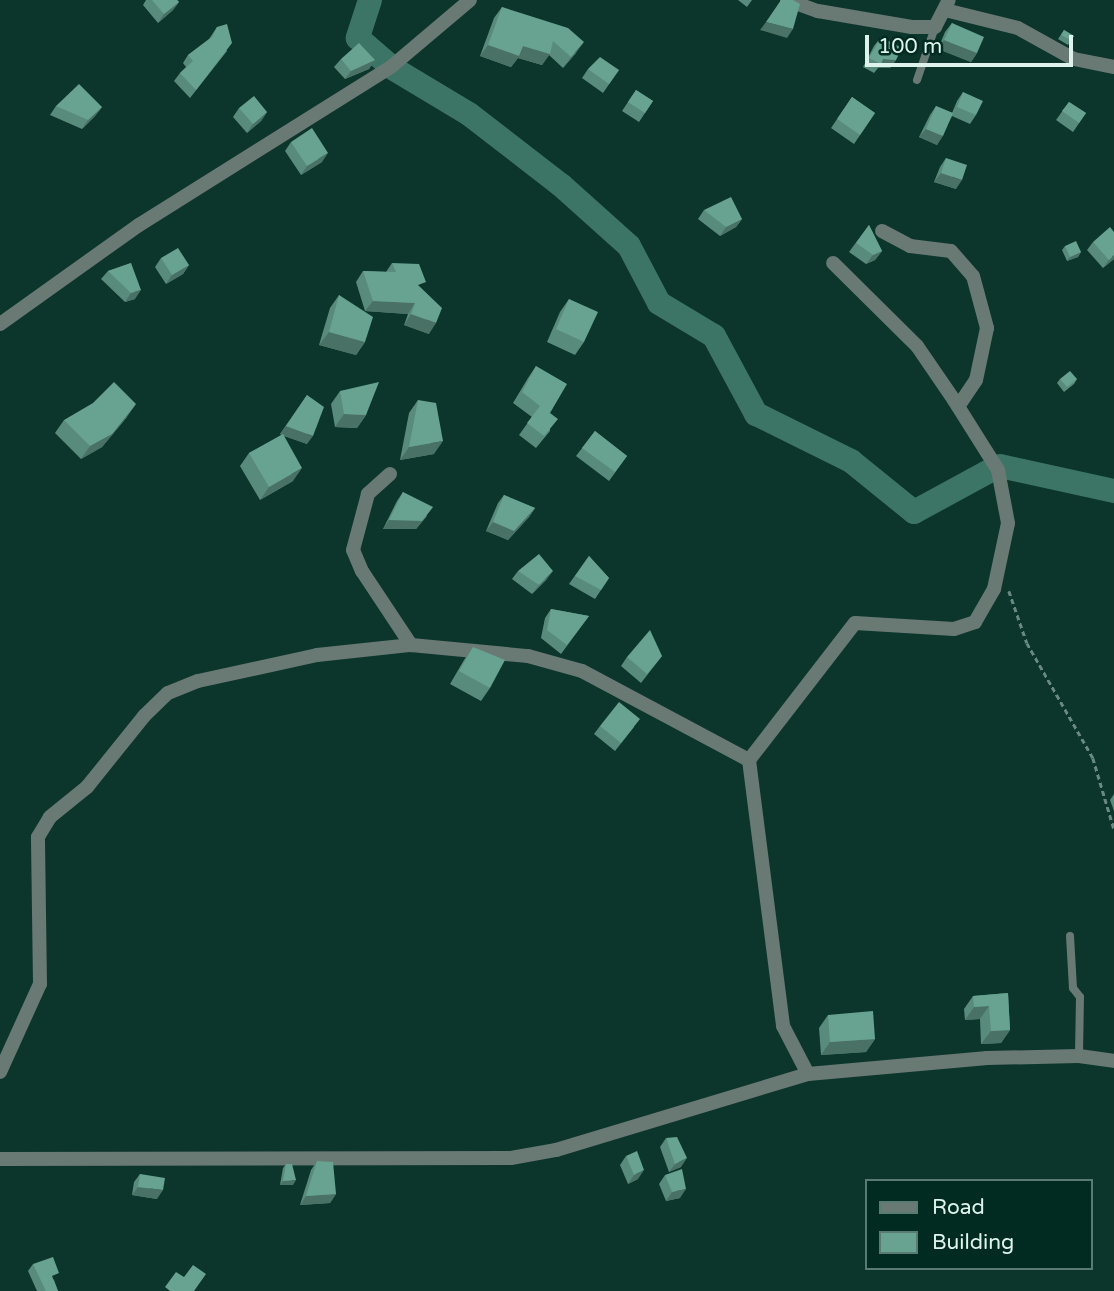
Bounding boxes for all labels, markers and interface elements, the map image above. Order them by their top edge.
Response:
scale bar [869,21,1077,65]
text: 100 m [878,34,942,59]
legend [866,1179,1093,1270]
text: Road [932,1195,985,1220]
text: Building [932,1230,1014,1255]

